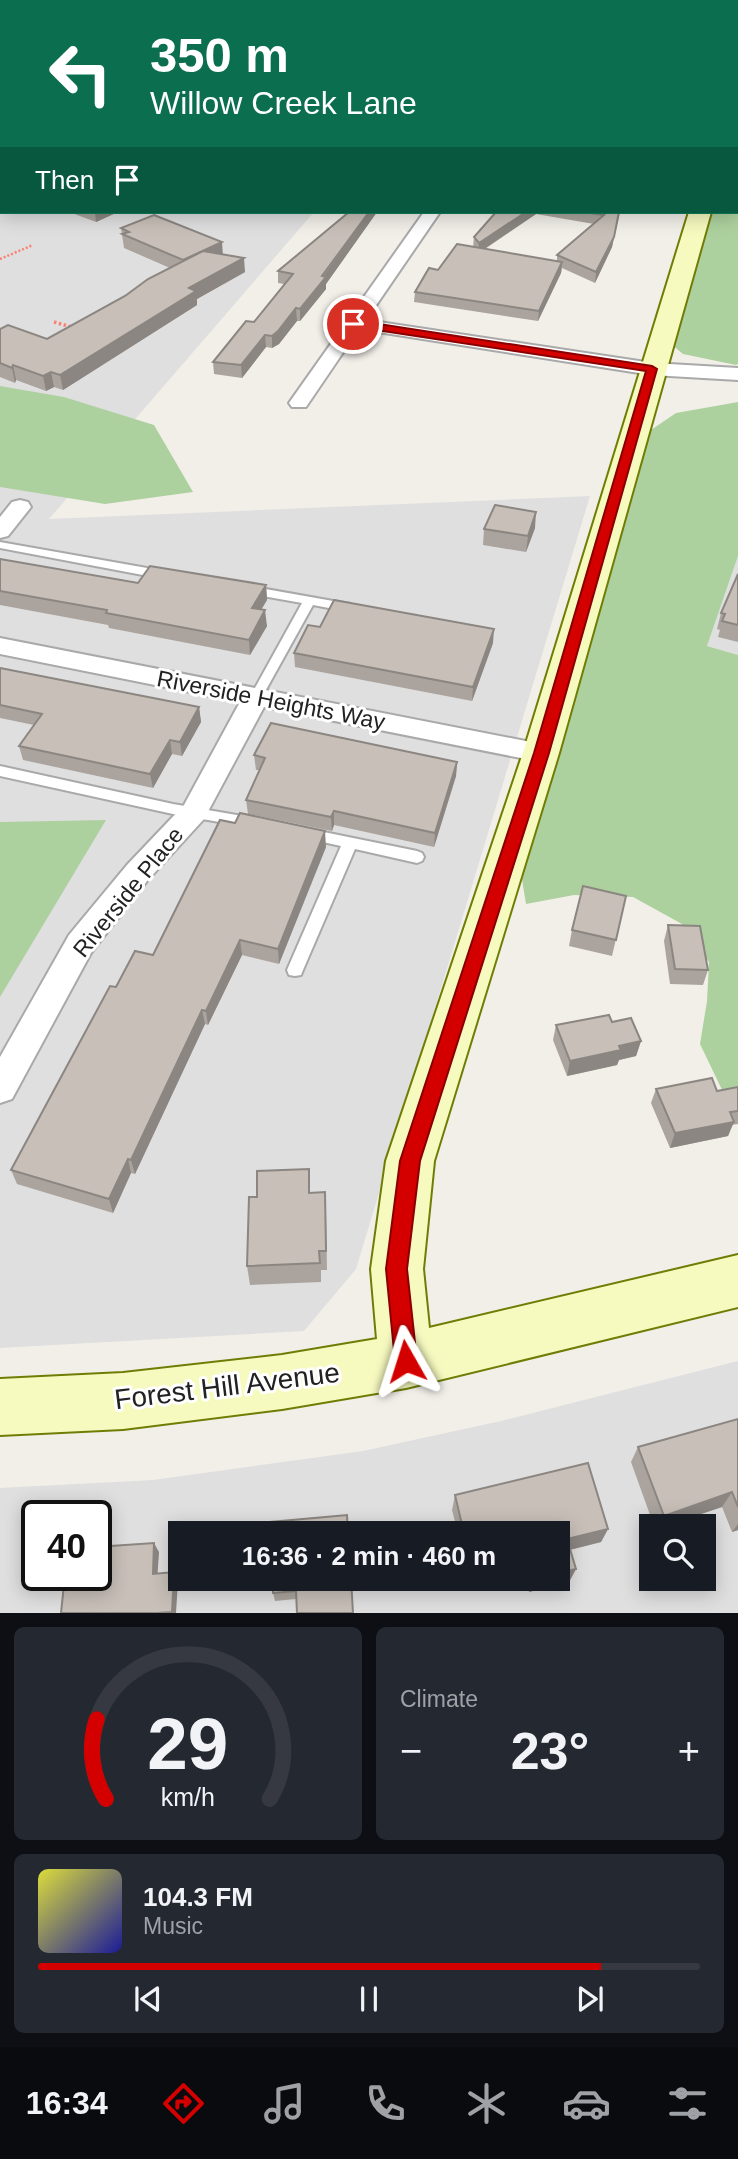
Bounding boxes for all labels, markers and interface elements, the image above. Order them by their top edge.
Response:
icon: left [35,28,126,119]
text: 350 m [150,28,289,82]
text: Willow Creek Lane [150,85,417,121]
icon: arrive [108,161,146,199]
text: Then [35,165,94,195]
pin [323,294,383,354]
icon: arrive [334,305,372,343]
street label: Riverside Heights Way [155,665,388,735]
street label: Riverside Place [68,822,188,962]
position arrow [369,1324,443,1398]
street label: Forest Hill Avenue [113,1357,341,1415]
speed limit sign: 40 [21,1500,112,1591]
map controls [639,1514,716,1591]
button: search [639,1514,716,1591]
text: 16:36 · 2 min · 460 m [242,1541,496,1571]
text: Climate [400,1686,478,1712]
text: 29 [148,1704,228,1785]
text: 23° [511,1722,589,1780]
text: − [400,1730,422,1772]
text: + [678,1730,700,1772]
text: km/h [161,1783,215,1811]
text: 104.3 FM [143,1882,253,1912]
text: Music [143,1913,203,1939]
icon: previous [129,1980,167,2018]
icon: pause [350,1980,388,2018]
icon: next [571,1980,609,2018]
icon: directions [159,2079,208,2128]
icon: music [260,2079,309,2128]
icon: phone [361,2079,410,2128]
icon: climate [462,2079,511,2128]
icon: car [562,2079,611,2128]
icon: filters [663,2079,712,2128]
text: 16:34 [26,2085,108,2121]

